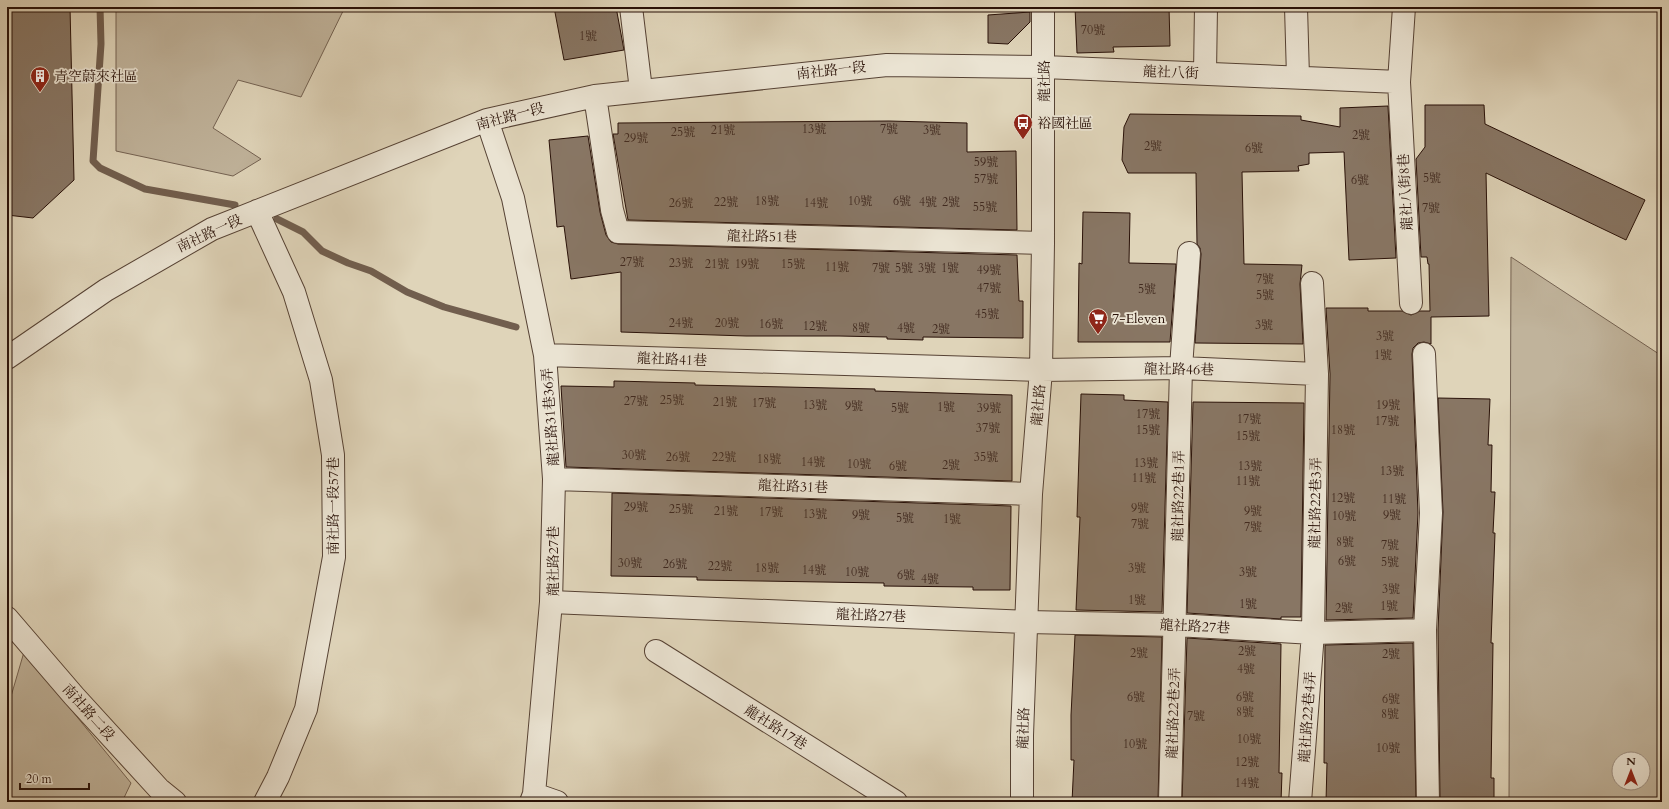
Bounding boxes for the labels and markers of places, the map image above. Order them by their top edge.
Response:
building icon: 青空蔚來社區 [29,65,51,93]
place label: 青空蔚來社區 [54,67,138,86]
bus stop icon: 裕國社區 [1012,112,1034,140]
place label: 裕國社區 [1037,114,1093,133]
supermarket icon: 7-Eleven [1087,307,1109,335]
place label: 7-Eleven [1112,309,1165,328]

